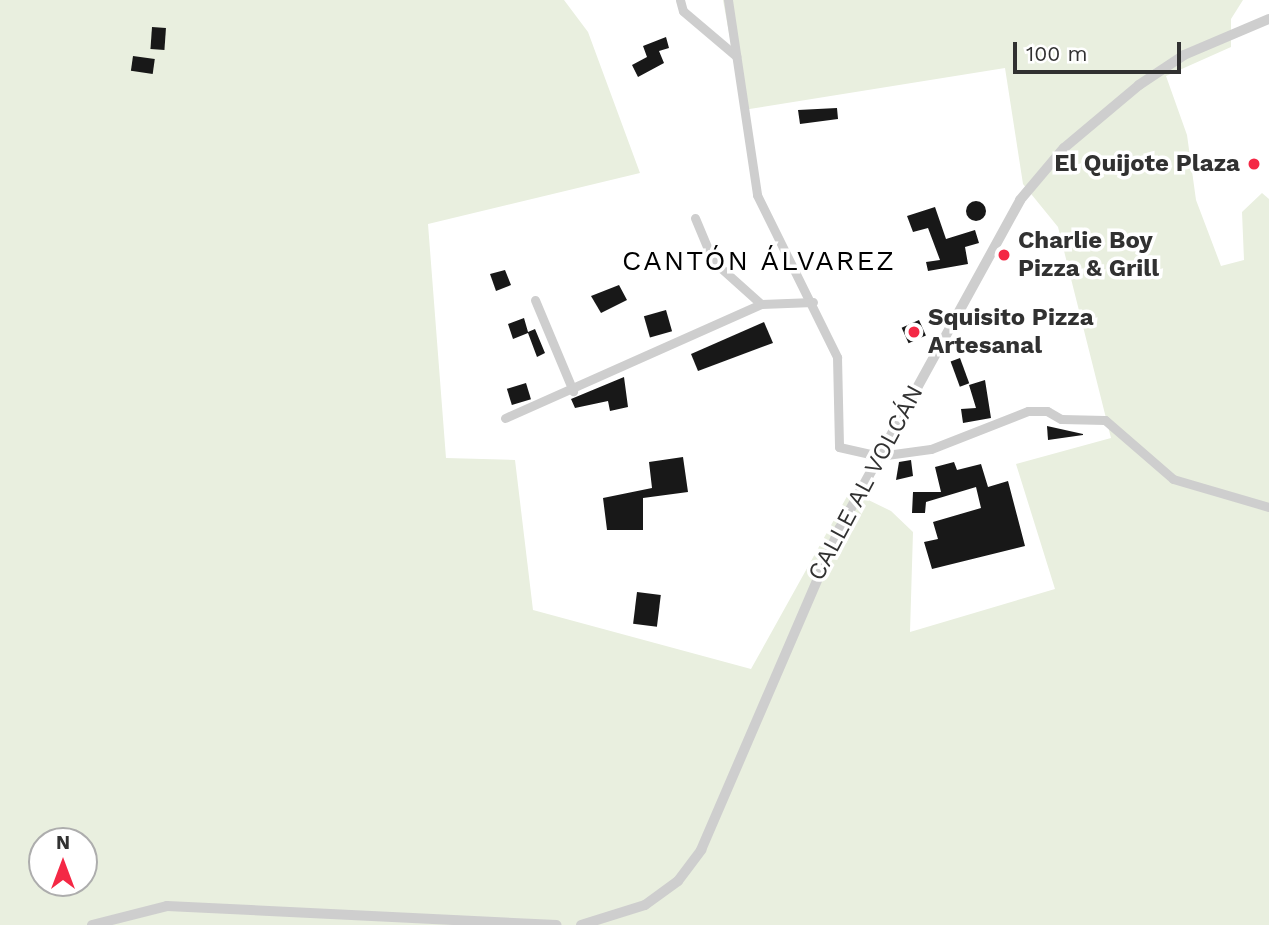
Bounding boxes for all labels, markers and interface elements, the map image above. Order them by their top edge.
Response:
scale bar [1017,28,1185,72]
text: 100 m [1026,41,1088,66]
place label: El Quijote Plaza [1054,150,1240,178]
marker: El Quijote Plaza [1246,156,1262,172]
place label: Charlie Boy Pizza & Grill [1018,227,1159,283]
district label: CANTÓN ÁLVAREZ [623,244,895,278]
marker: Charlie Boy Pizza & Grill [996,247,1012,263]
place label: Squisito Pizza Artesanal [928,304,1094,360]
marker: Squisito Pizza Artesanal [906,324,922,340]
street label: CALLE AL VOLCÁN [802,379,930,587]
north arrow [28,827,98,897]
text: N [56,831,70,854]

